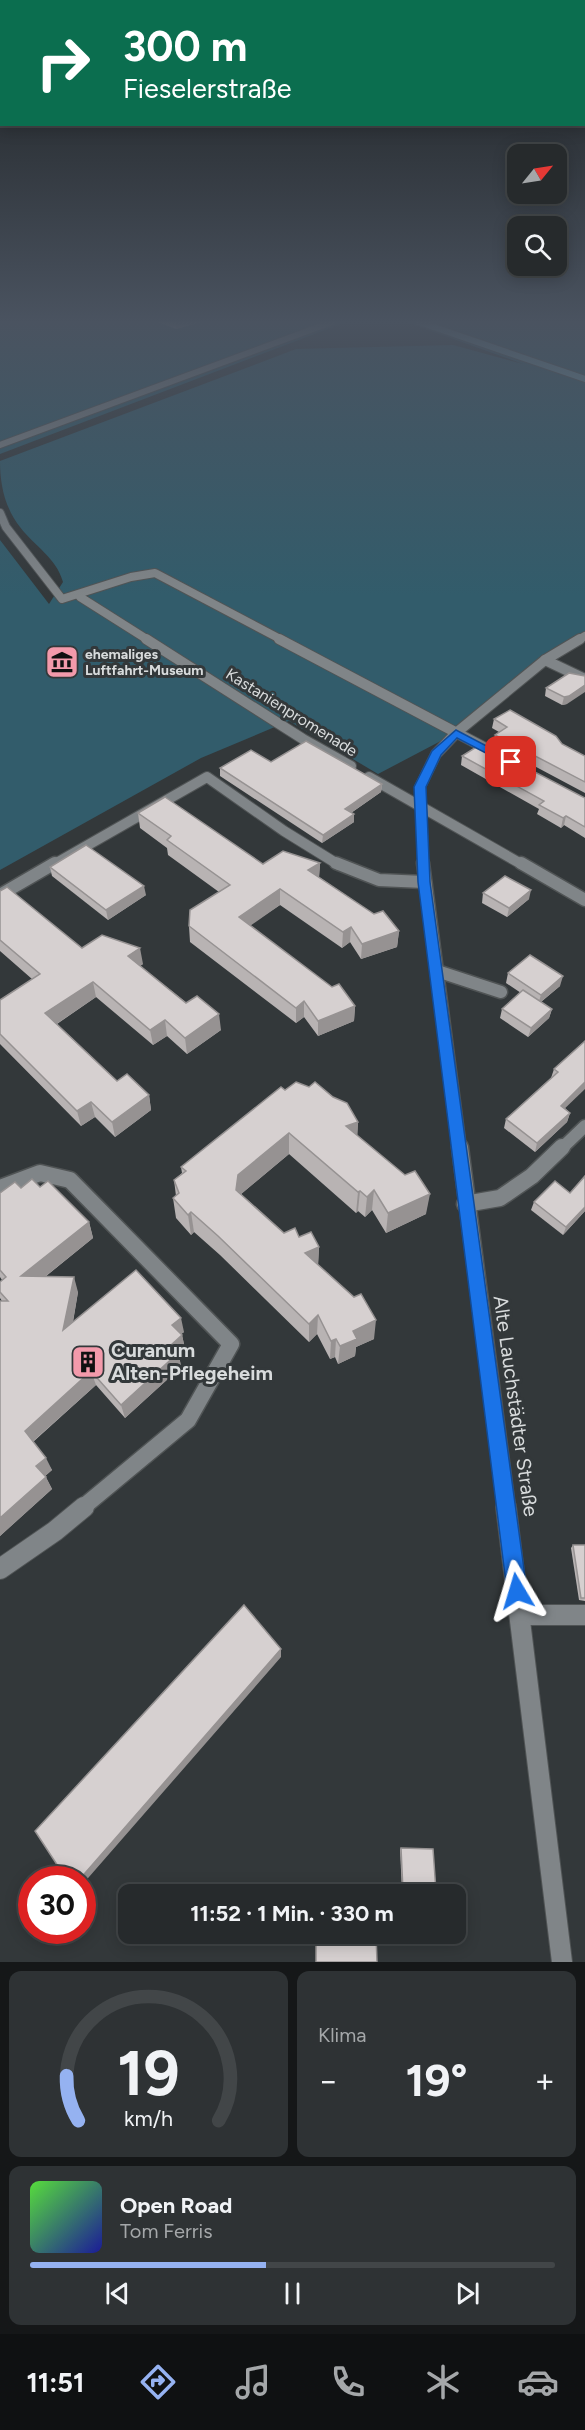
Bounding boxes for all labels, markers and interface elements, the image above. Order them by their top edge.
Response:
text: 300 m [123,21,247,72]
icon: right [24,24,102,102]
text: Fieselerstraße [123,72,291,105]
north arrow [507,144,567,204]
map controls [507,144,567,276]
button: search [507,216,567,276]
museum icon: ehemaliges Luftfahrt-Museum [44,644,80,680]
place label: ehemaliges Luftfahrt-Museum [85,646,203,679]
street label: Kastanienpromenade [222,664,361,761]
pin [485,736,536,787]
icon: arrive [494,745,527,778]
street label: Alte Lauchstädter Straße [489,1294,543,1518]
place label: Curanum Alten-Pflegeheim [111,1338,273,1385]
building icon: Curanum Alten-Pflegeheim [70,1344,106,1380]
position arrow [485,1559,549,1623]
speed limit sign: 30 [18,1866,96,1944]
text: 11:52 · 1 Min. · 330 m [190,1900,394,1927]
text: Klima [318,2023,366,2047]
text: 19 [117,2036,180,2111]
text: 19° [405,2053,468,2107]
text: − [318,2061,339,2100]
text: + [534,2061,555,2100]
text: km/h [124,2106,173,2131]
text: Open Road [120,2192,232,2219]
text: Tom Ferris [120,2219,213,2243]
icon: previous [101,2277,134,2310]
icon: pause [276,2277,309,2310]
icon: next [451,2277,484,2310]
icon: directions [137,2361,179,2403]
icon: music [232,2361,274,2403]
icon: phone [327,2361,369,2403]
icon: climate [422,2361,464,2403]
icon: car [517,2361,559,2403]
text: 11:51 [26,2366,84,2399]

